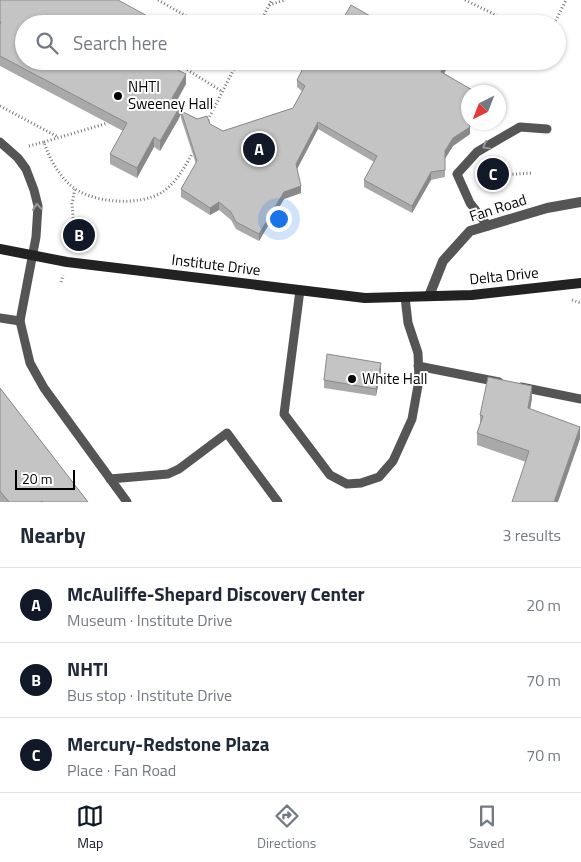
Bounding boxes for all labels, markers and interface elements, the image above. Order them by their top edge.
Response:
search box [15,15,566,70]
text: Search here [73,28,167,57]
icon: search [33,29,61,57]
place label: NHTI Sweeney Hall [128,75,213,115]
north arrow [461,85,506,130]
marker: NHTI Sweeney Hall [112,90,124,102]
pin: A [243,130,275,168]
one-way arrow [482,140,491,150]
pin: C [477,155,509,193]
street label: Fan Road [466,188,529,228]
one-way arrow [32,203,43,211]
your location [266,206,292,232]
pin: B [63,216,95,254]
street label: Institute Drive [170,248,262,281]
street label: Delta Drive [468,260,540,291]
place label: White Hall [362,367,427,390]
marker: White Hall [346,373,358,385]
scale bar [15,467,75,490]
text: 20 m [22,468,52,489]
text: Nearby [20,519,85,551]
text: 3 results [502,523,561,547]
text: McAuliffe-Shepard Discovery Center [67,579,365,608]
text: A [31,593,41,617]
text: 20 m [526,593,561,617]
text: Museum · Institute Drive [67,608,232,632]
text: NHTI [67,654,108,683]
text: B [31,668,41,692]
text: 70 m [526,668,561,692]
text: Bus stop · Institute Drive [67,683,232,707]
text: Mercury-Redstone Plaza [67,729,270,758]
text: C [32,743,40,767]
text: 70 m [526,743,561,767]
text: Place · Fan Road [67,758,176,782]
tab: Map [76,802,104,853]
tab: Directions [257,802,316,853]
tab: Saved [469,802,505,853]

